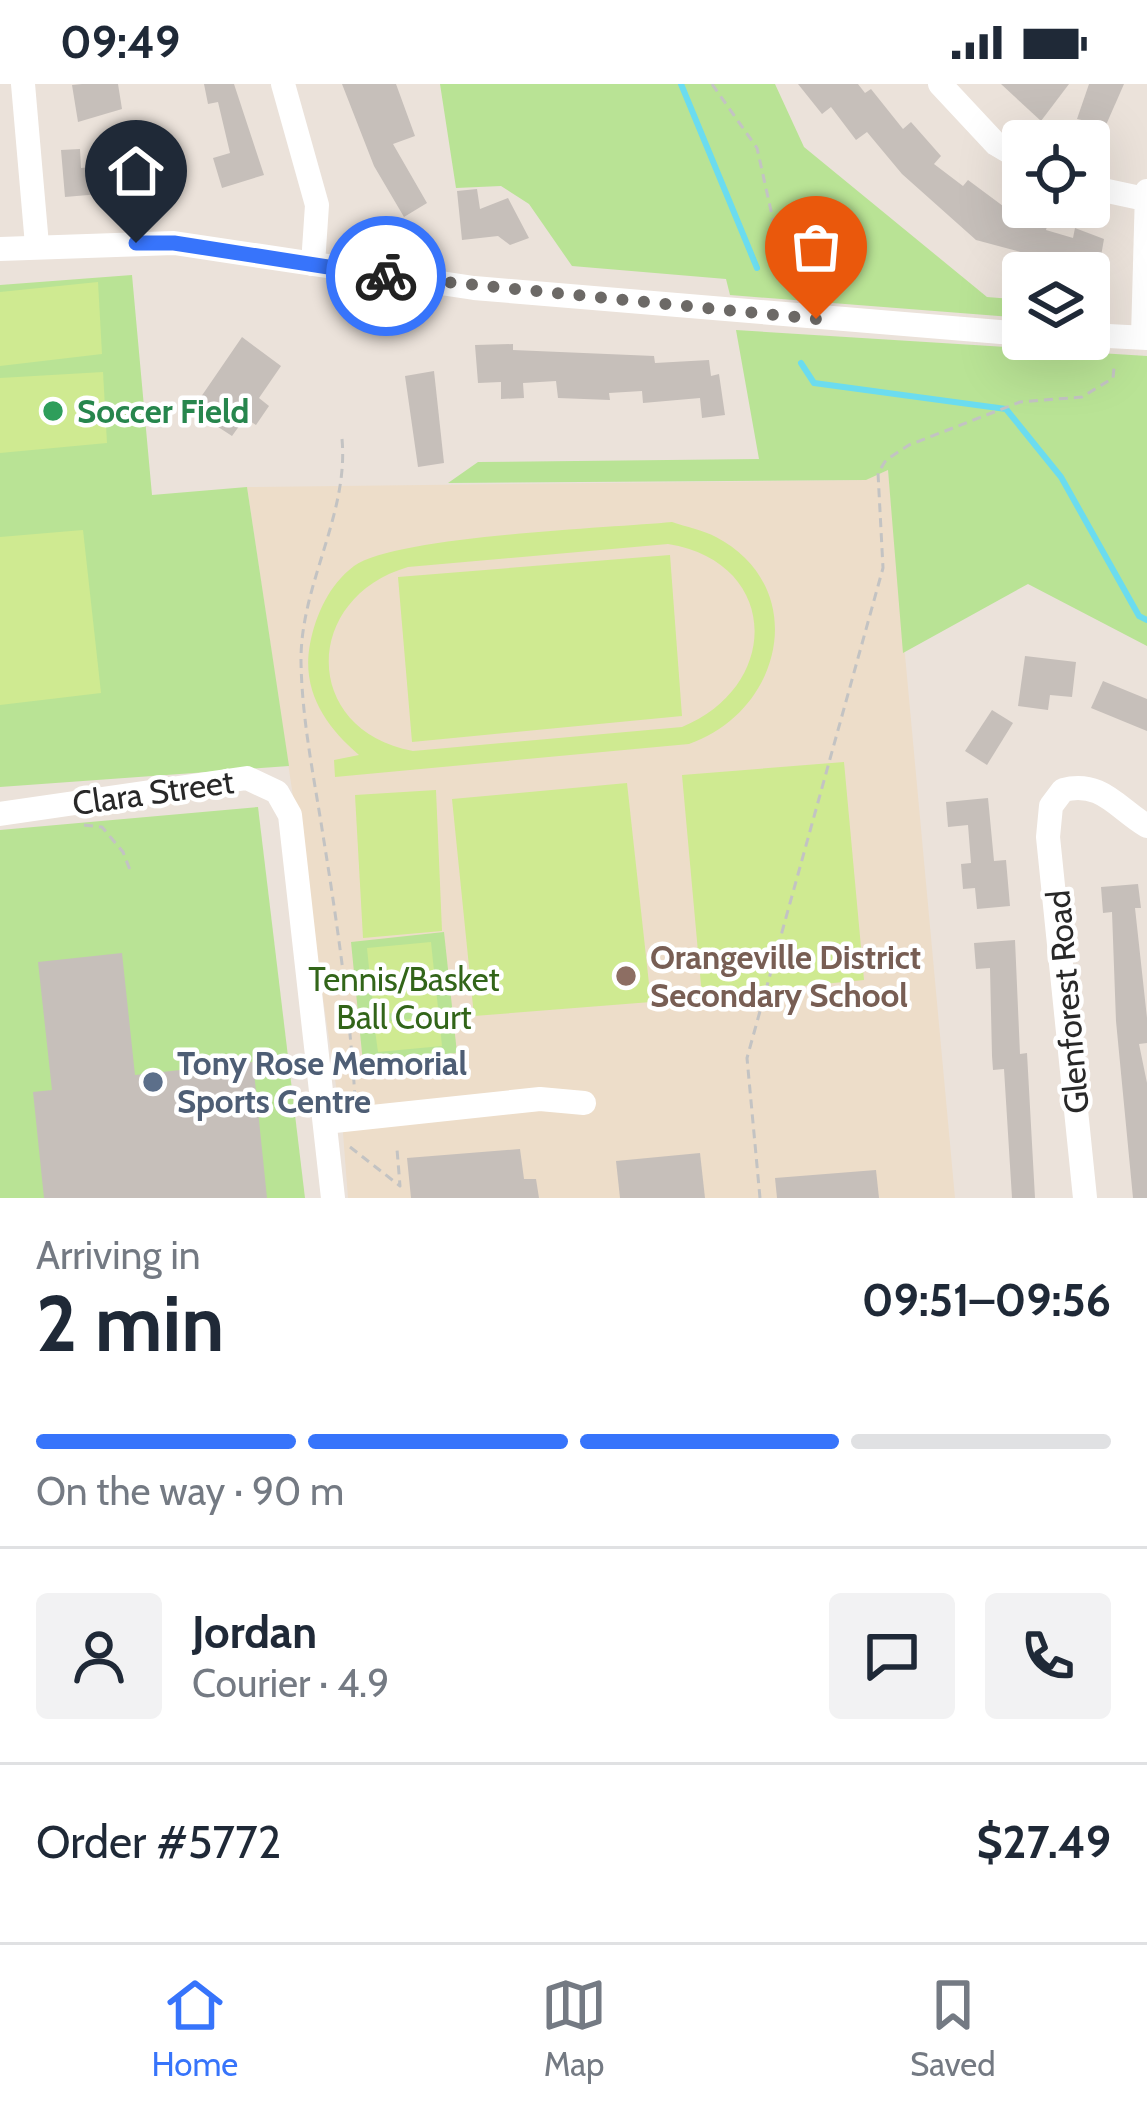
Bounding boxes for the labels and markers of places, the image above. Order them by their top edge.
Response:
pin [85,120,187,243]
pin [765,196,867,319]
place label: Soccer Field [77,391,249,431]
marker: Soccer Field [40,398,66,424]
place label: Orangeville District Secondary School [650,937,921,1015]
marker: Orangeville District Secondary School [613,963,639,989]
place label: Tony Rose Memorial Sports Centre [177,1043,467,1121]
marker: Tony Rose Memorial Sports Centre [140,1069,166,1095]

